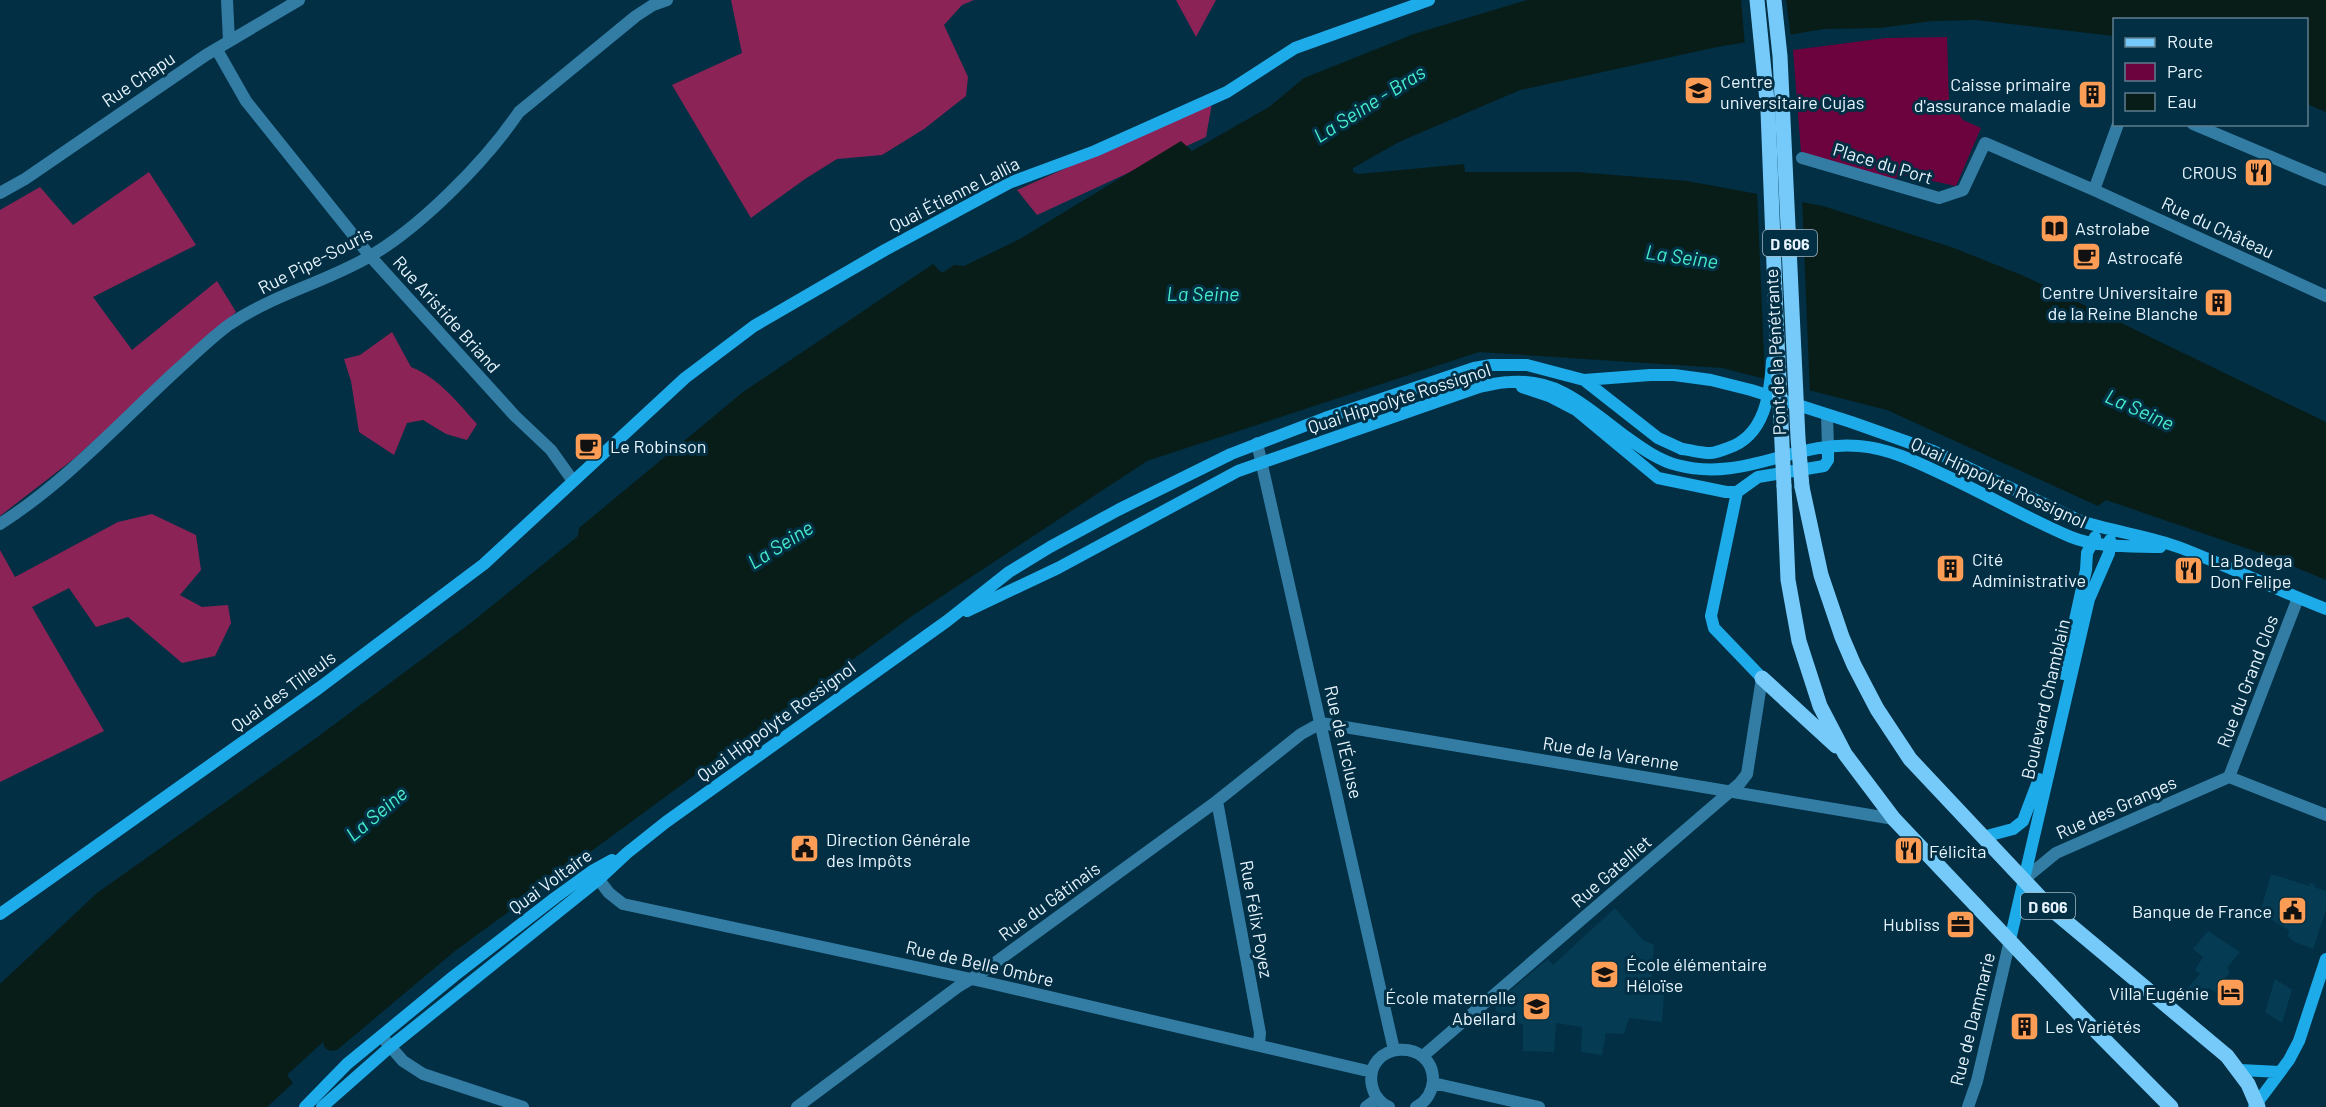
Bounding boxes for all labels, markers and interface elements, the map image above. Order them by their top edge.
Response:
legend [2113,18,2308,126]
text: Route [2167,30,2213,52]
street label: Rue Chapu [97,47,179,111]
water label: La Seine - Bras [1309,59,1429,147]
text: Parc [2167,60,2203,82]
place label: Centre universitaire Cujas [1720,70,1864,113]
place label: Caisse primaire d'assurance maladie [1914,73,2071,116]
school or university icon: Centre universitaire Cujas [1683,75,1715,107]
building icon: Caisse primaire d'assurance maladie [2076,78,2108,110]
text: Eau [2167,90,2197,112]
street label: Place du Port [1830,137,1936,189]
street label: Quai Étienne Lallia [885,152,1023,236]
restaurant icon: CROUS [2242,156,2274,188]
place label: CROUS [2182,161,2237,183]
street label: Rue du Château [2158,191,2278,263]
library icon: Astrolabe [2038,212,2070,244]
place label: Astrolabe [2075,217,2150,239]
street label: Rue Pipe-Souris [254,222,376,298]
road number: D 606 [1763,230,1817,256]
water label: La Seine [1644,239,1720,273]
cafe icon: Astrocafé [2070,241,2102,273]
place label: Astrocafé [2107,246,2183,268]
street label: Rue Aristide Briand [389,251,505,377]
street label: Pont de la Pénétrante [1760,268,1790,436]
water label: La Seine [1167,281,1239,305]
place label: Centre Universitaire de la Reine Blanche [2042,281,2198,324]
building icon: Centre Universitaire de la Reine Blanche [2203,286,2235,318]
street label: Quai Hippolyte Rossignol [1305,358,1493,438]
water label: La Seine [2102,383,2178,435]
cafe icon: Le Robinson [573,430,605,462]
street label: Quai Hippolyte Rossignol [1908,432,2090,532]
place label: Le Robinson [610,435,706,457]
water label: La Seine [743,515,817,573]
place label: Cité Administrative [1972,548,2086,591]
place label: La Bodega Don Felipe [2210,549,2292,592]
building icon: Cité Administrative [1935,553,1967,585]
restaurant icon: La Bodega Don Felipe [2173,554,2205,586]
street label: Rue du Grand Clos [2212,612,2282,750]
street label: Boulevard Chamblain [2016,617,2074,781]
street label: Quai des Tilleuls [226,646,340,736]
street label: Quai Hippolyte Rossignol [692,656,860,786]
street label: Rue de l'Écluse [1320,683,1368,801]
street label: Rue de la Varenne [1541,731,1681,775]
street label: Rue des Granges [2052,771,2180,843]
water label: La Seine [340,780,412,846]
place label: Direction Générale des Impôts [826,828,971,871]
street label: Rue Gatelliet [1567,830,1655,912]
public building icon: Direction Générale des Impôts [789,833,821,865]
restaurant icon: Félicita [1892,835,1924,867]
place label: Félicita [1929,840,1987,862]
street label: Quai Voltaire [504,843,596,919]
street label: Rue du Gâtinais [994,857,1104,945]
street label: Rue Félix Poyez [1236,858,1278,980]
road number: D 606 [2021,893,2075,919]
public building icon: Banque de France [2277,895,2309,927]
place label: Banque de France [2132,900,2272,922]
office icon: Hubliss [1945,908,1977,940]
place label: Hubliss [1883,913,1940,935]
street label: Rue de Belle Ombre [904,935,1056,991]
street label: Rue de Dammarie [1945,950,1999,1088]
place label: École élémentaire Héloïse [1626,953,1767,996]
school or university icon: École élémentaire Héloïse [1589,958,1621,990]
hotel icon: Villa Eugénie [2214,977,2246,1009]
place label: Villa Eugénie [2109,982,2209,1004]
place label: École maternelle Abellard [1385,986,1516,1029]
school or university icon: École maternelle Abellard [1521,991,1553,1023]
building icon: Les Variétés [2008,1010,2040,1042]
place label: Les Variétés [2045,1015,2141,1037]

